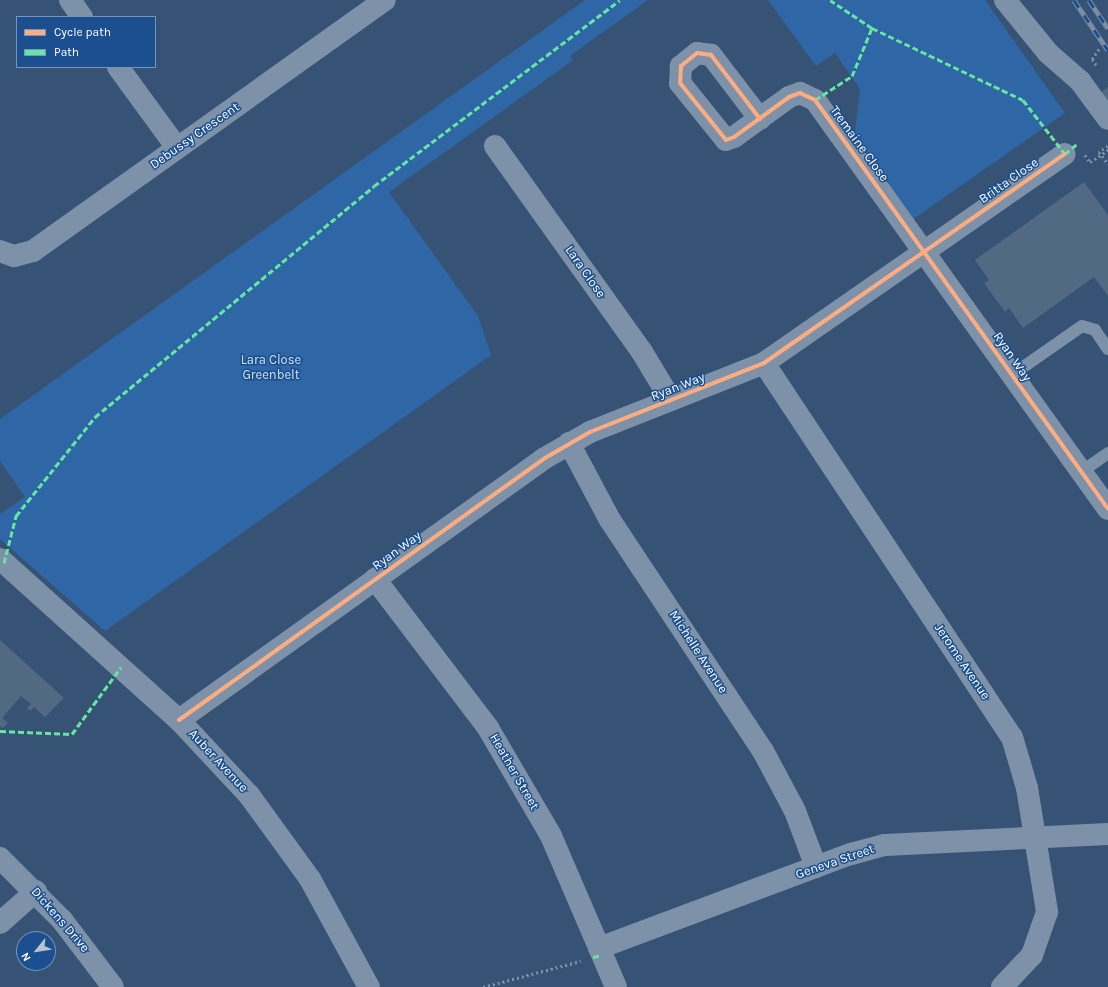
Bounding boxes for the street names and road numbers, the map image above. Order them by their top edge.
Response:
street label: Debussy Crescent [147,99,243,173]
street label: Tremaine Close [826,103,892,185]
street label: Britta Close [976,155,1042,207]
street label: Lara Close [561,243,609,301]
street label: Ryan Way [989,329,1035,385]
street label: Ryan Way [649,370,707,404]
street label: Ryan Way [370,528,424,574]
street label: Michelle Avenue [665,608,731,696]
street label: Jerome Avenue [931,621,993,703]
street label: Auber Avenue [185,726,251,796]
street label: Heather Street [486,731,542,813]
street label: Geneva Street [794,841,876,883]
street label: Dickens Drive [27,884,93,956]

